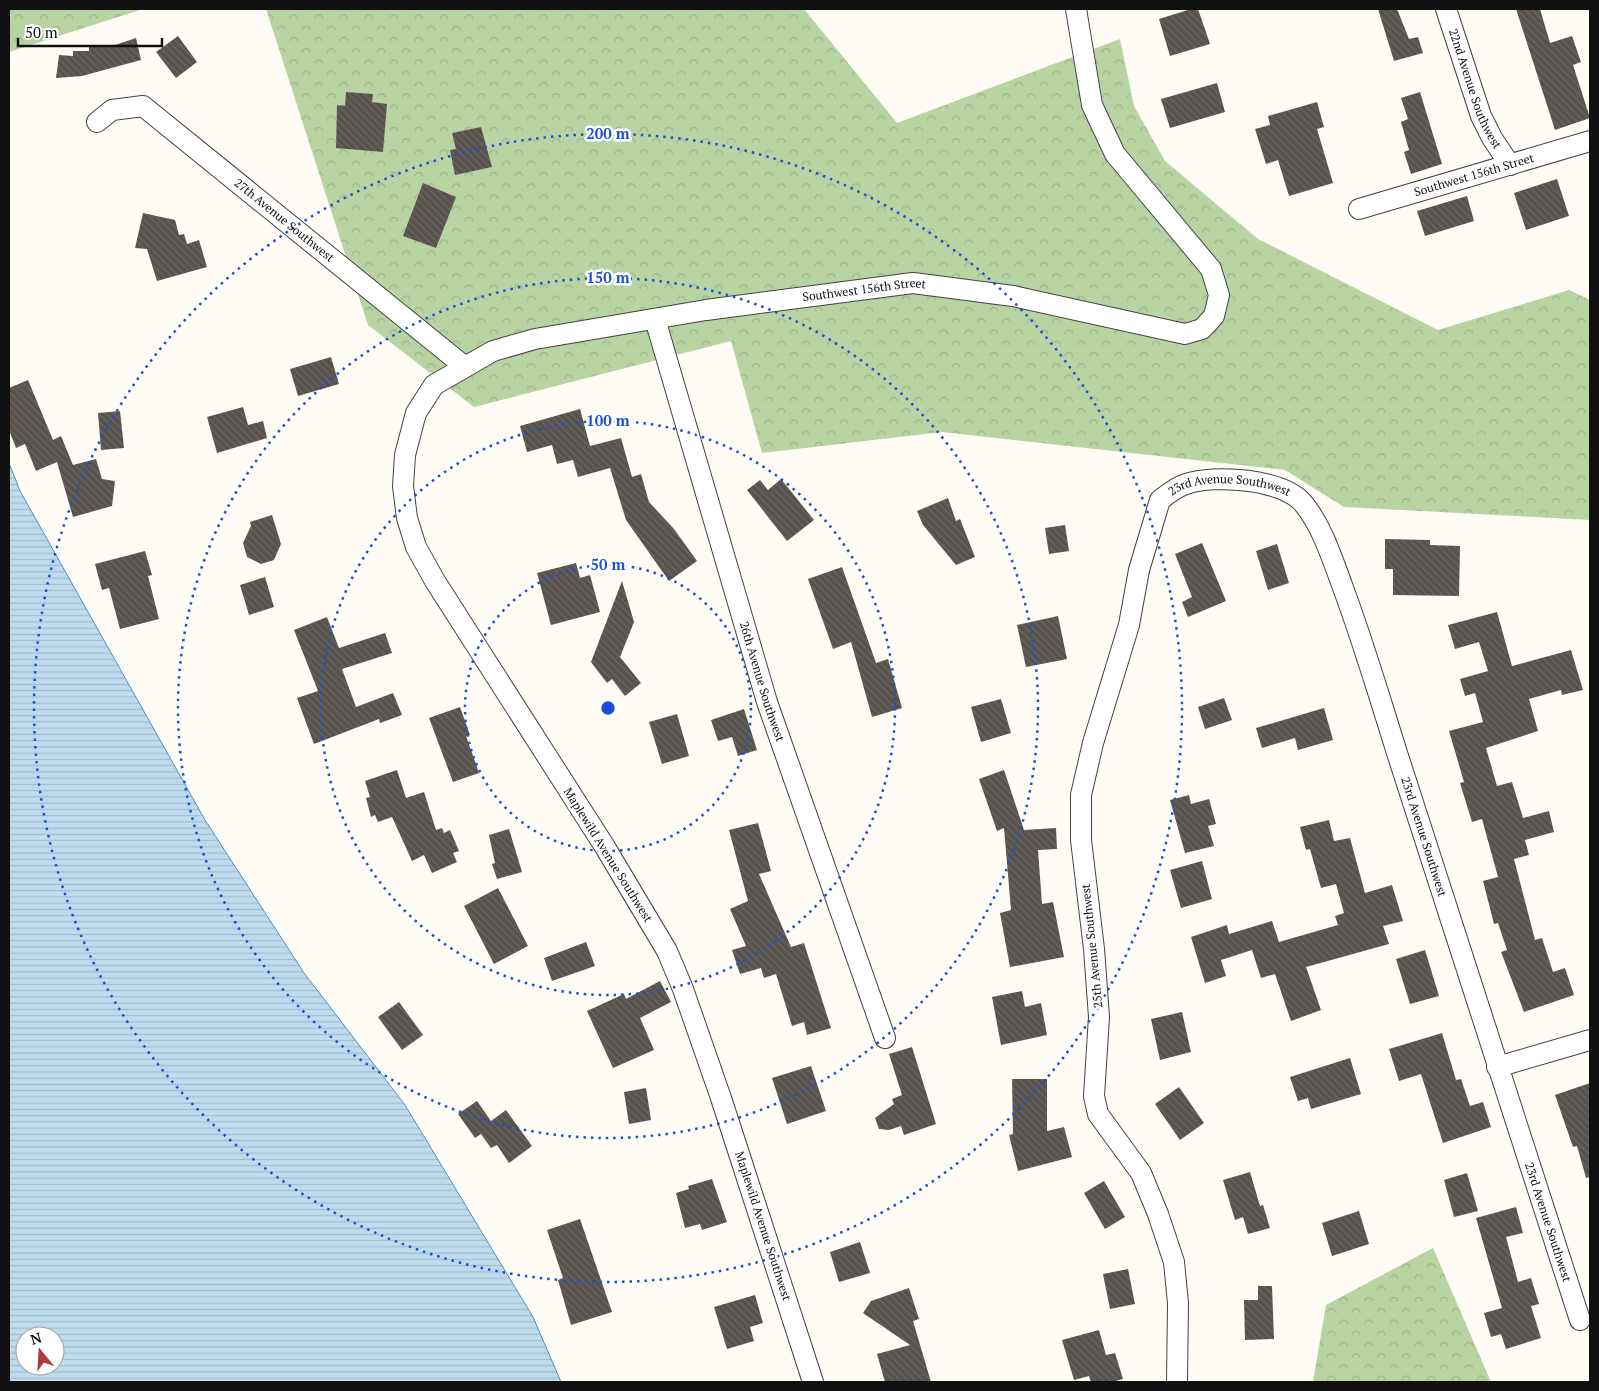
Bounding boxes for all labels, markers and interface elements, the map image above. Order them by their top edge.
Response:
scale bar [18,15,161,47]
text: 50 m [25,22,58,42]
street label: 22nd Avenue Southwest [1446,27,1505,152]
text: 200 m [586,123,630,143]
street label: Southwest 156th Street [1412,150,1536,199]
street label: 27th Avenue Southwest [231,175,338,265]
text: 150 m [586,267,630,287]
street label: Southwest 156th Street [801,275,927,304]
text: 100 m [586,410,630,430]
text: 23rd Avenue Southwest [1165,471,1294,500]
street label: 23rd Avenue Southwest [1167,488,1293,504]
text: 50 m [591,554,626,574]
street label: 26th Avenue Southwest [737,620,788,744]
centre of rings [599,699,617,717]
street label: 23rd Avenue Southwest [1398,775,1451,899]
street label: Maplewild Avenue Southwest [561,785,656,925]
street label: 25th Avenue Southwest [1077,883,1105,1009]
street label: Maplewild Avenue Southwest [732,1149,795,1303]
street label: 23rd Avenue Southwest [1522,1160,1575,1284]
north arrow [15,1326,65,1376]
text: N [28,1327,44,1349]

